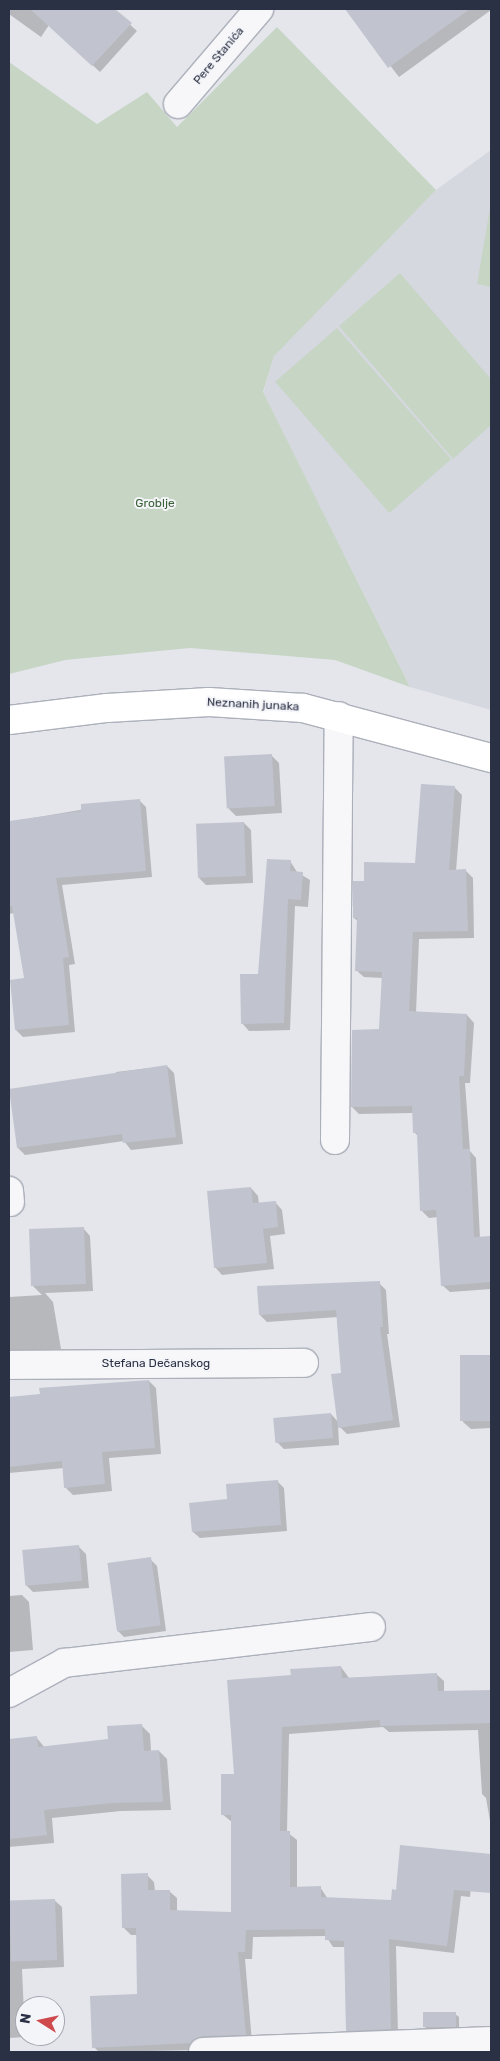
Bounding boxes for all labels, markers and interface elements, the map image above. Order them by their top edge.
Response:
street label: Pere Stanića [191,24,247,88]
park label: Groblje [135,497,175,511]
street label: Neznanih junaka [207,695,299,715]
street label: Stefana Dečanskog [102,1357,210,1371]
north arrow [15,1996,65,2046]
text: N [16,2012,35,2025]

